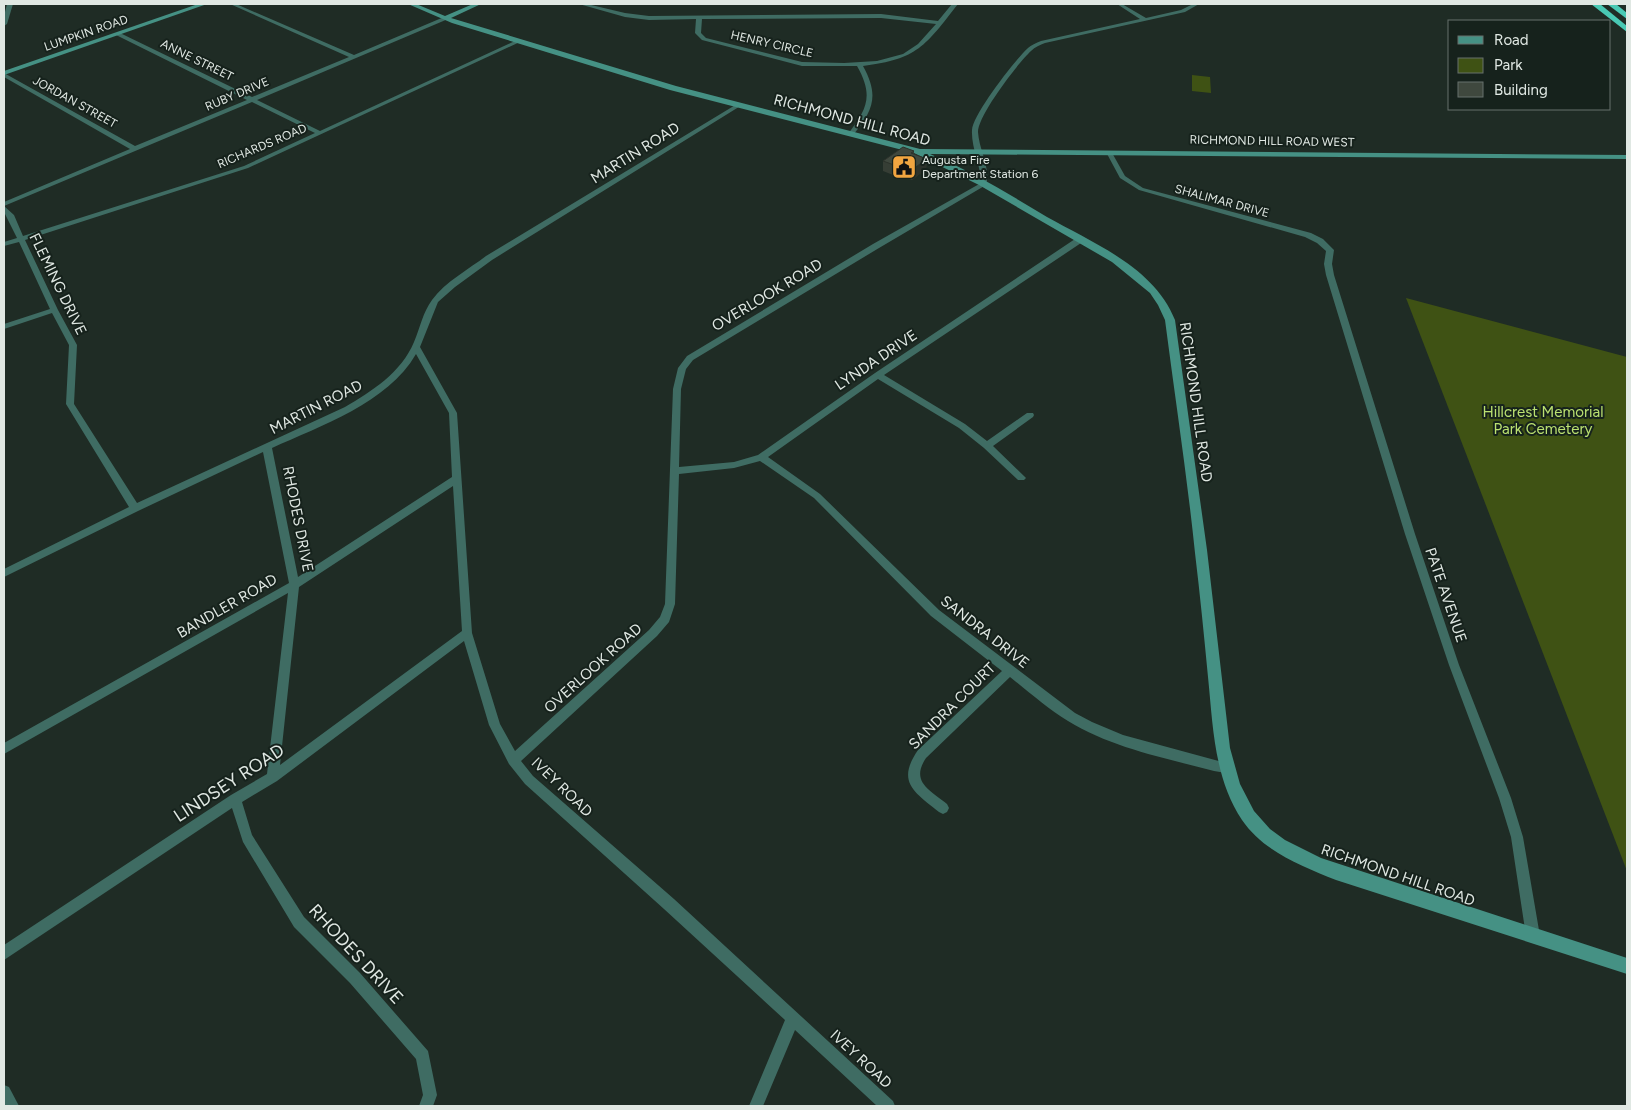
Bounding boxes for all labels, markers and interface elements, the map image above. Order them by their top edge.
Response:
street label: LUMPKIN ROAD [42,12,130,54]
legend [1448,20,1611,110]
street label: HENRY CIRCLE [729,28,815,60]
text: Road [1494,31,1529,49]
street label: ANNE STREET [158,36,236,84]
text: Park [1494,56,1523,74]
street label: JORDAN STREET [31,73,120,131]
street label: RUBY DRIVE [203,74,271,114]
text: Building [1494,81,1548,99]
street label: RICHMOND HILL ROAD [772,90,932,150]
street label: MARTIN ROAD [587,119,683,187]
street label: RICHARDS ROAD [215,121,309,171]
street label: RICHMOND HILL ROAD WEST [1189,133,1355,149]
place label: Augusta Fire Department Station 6 [922,153,1039,181]
public building icon: Augusta Fire Department Station 6 [891,154,917,180]
street label: SHALIMAR DRIVE [1173,182,1271,220]
street label: FLEMING DRIVE [26,230,90,338]
street label: OVERLOOK ROAD [709,255,825,335]
street label: RICHMOND HILL ROAD [1176,321,1216,483]
street label: LYNDA DRIVE [831,326,921,394]
street label: MARTIN ROAD [267,376,365,438]
park label: Hillcrest Memorial Park Cemetery [1483,403,1603,438]
street label: RHODES DRIVE [279,465,317,573]
street label: PATE AVENUE [1421,545,1471,645]
street label: BANDLER ROAD [174,570,280,642]
street label: SANDRA DRIVE [937,592,1033,672]
street label: OVERLOOK ROAD [540,619,646,717]
street label: SANDRA COURT [905,658,1000,753]
street label: LINDSEY ROAD [170,739,288,827]
street label: IVEY ROAD [528,754,596,820]
street label: RICHMOND HILL ROAD [1319,840,1477,910]
street label: RHODES DRIVE [304,899,408,1009]
street label: IVEY ROAD [826,1026,896,1092]

